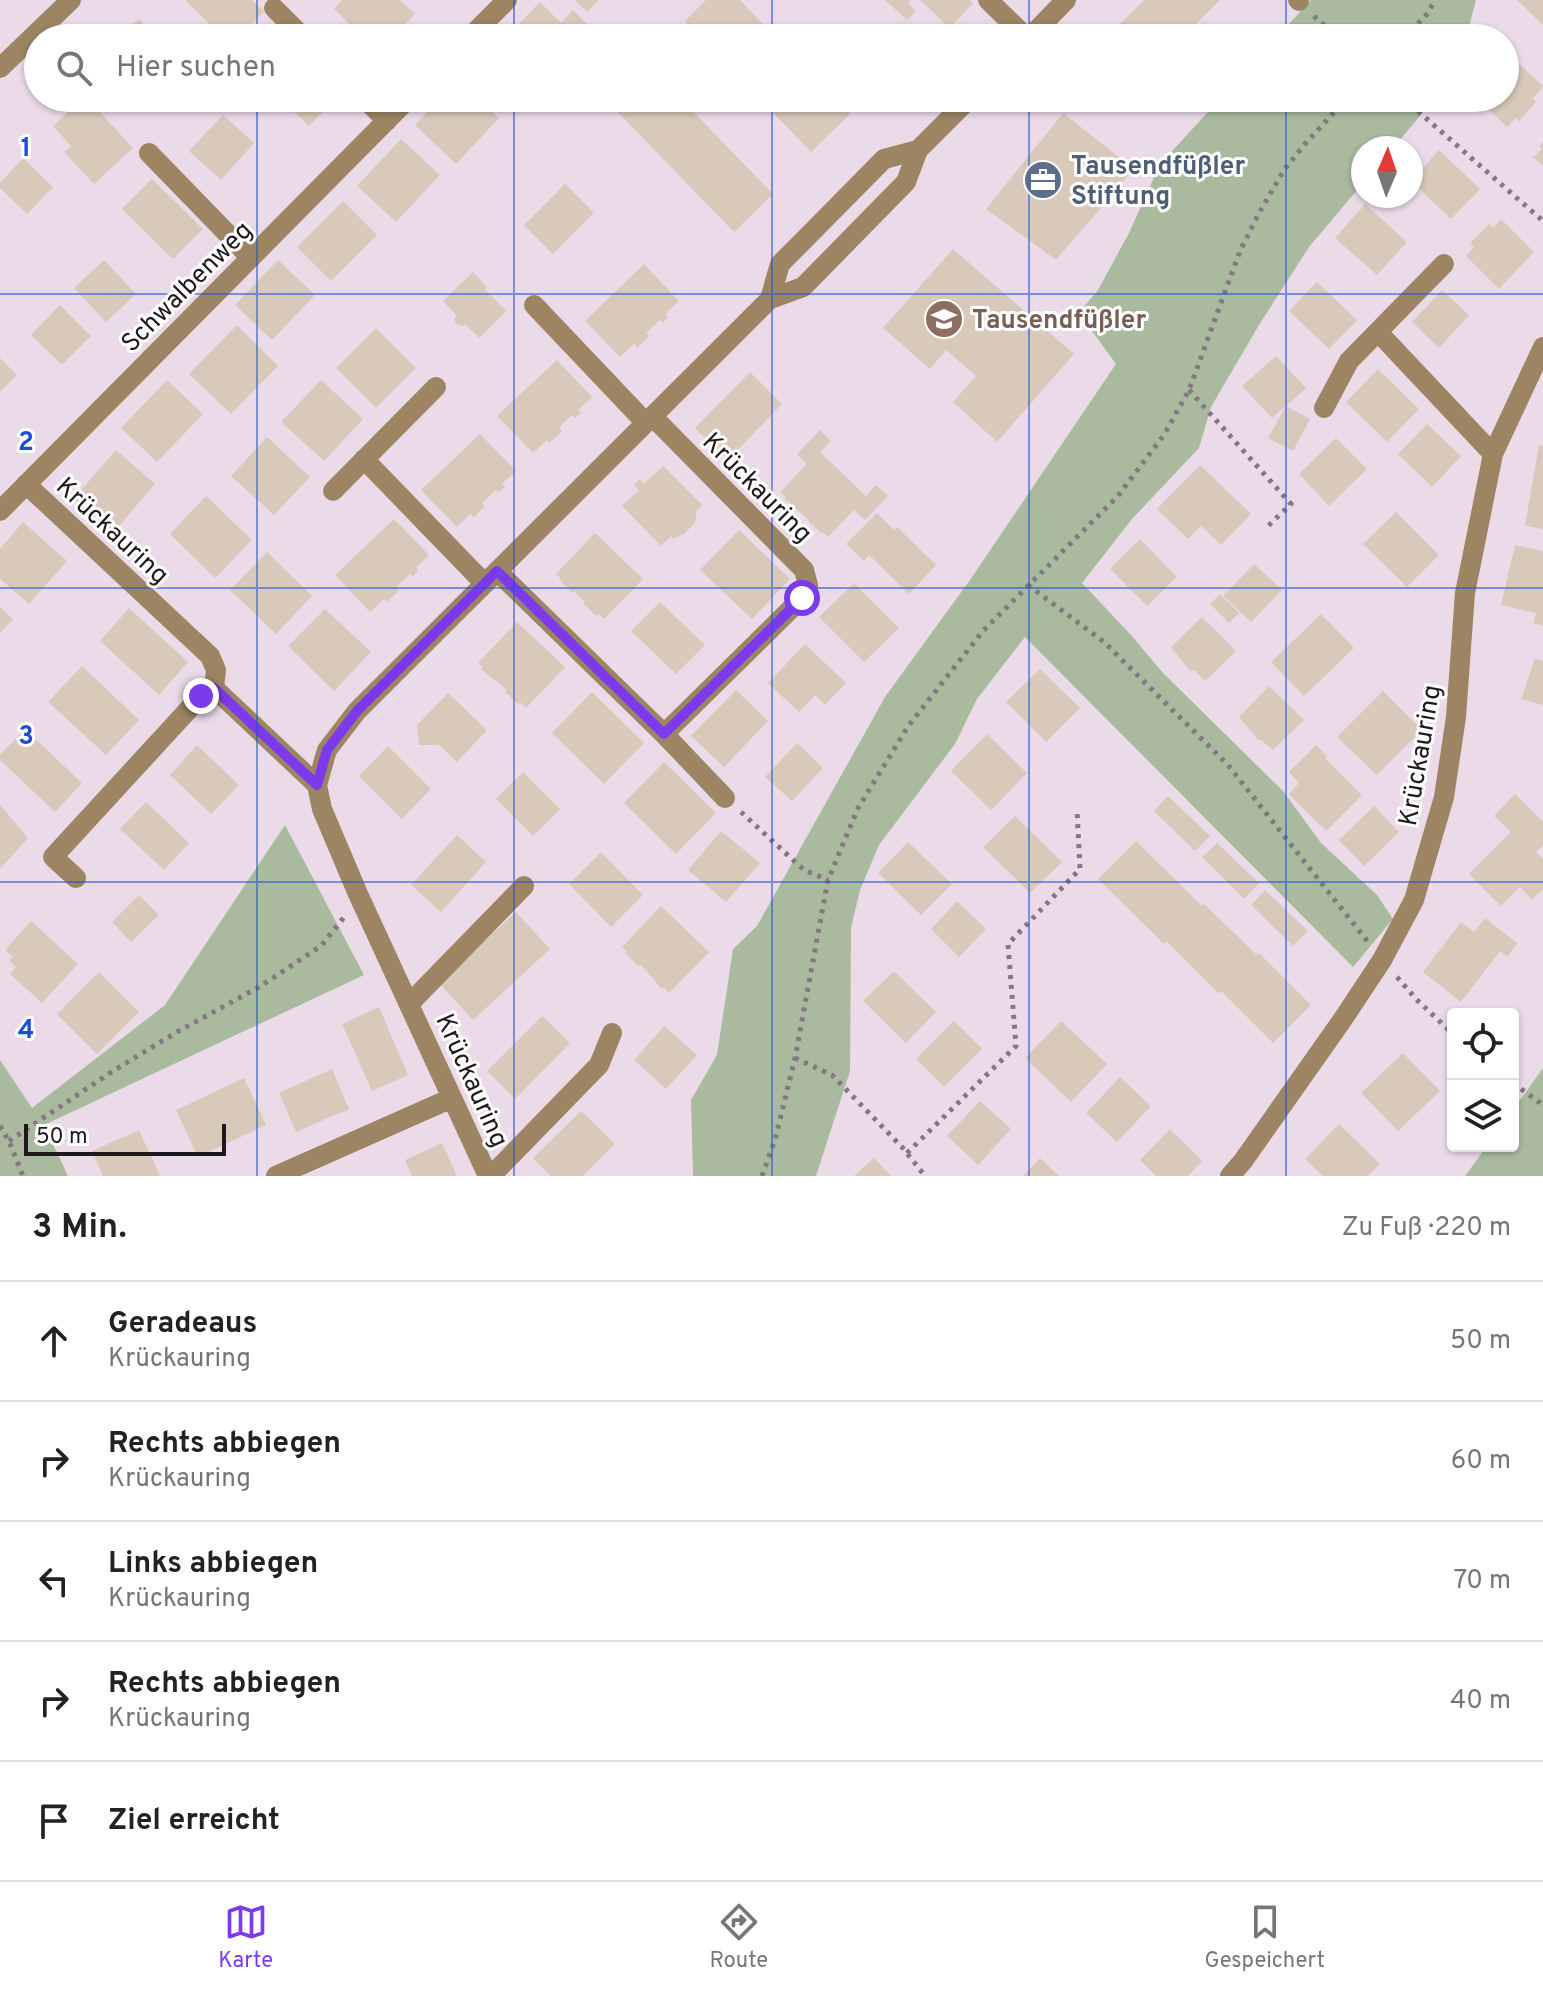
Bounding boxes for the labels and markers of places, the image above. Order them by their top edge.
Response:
place label: Tausendfüßler Stiftung [1071,151,1245,214]
office icon: Tausendfüßler Stiftung [1022,159,1064,201]
school or university icon: Tausendfüßler [923,298,965,340]
place label: Tausendfüßler [972,305,1146,338]

